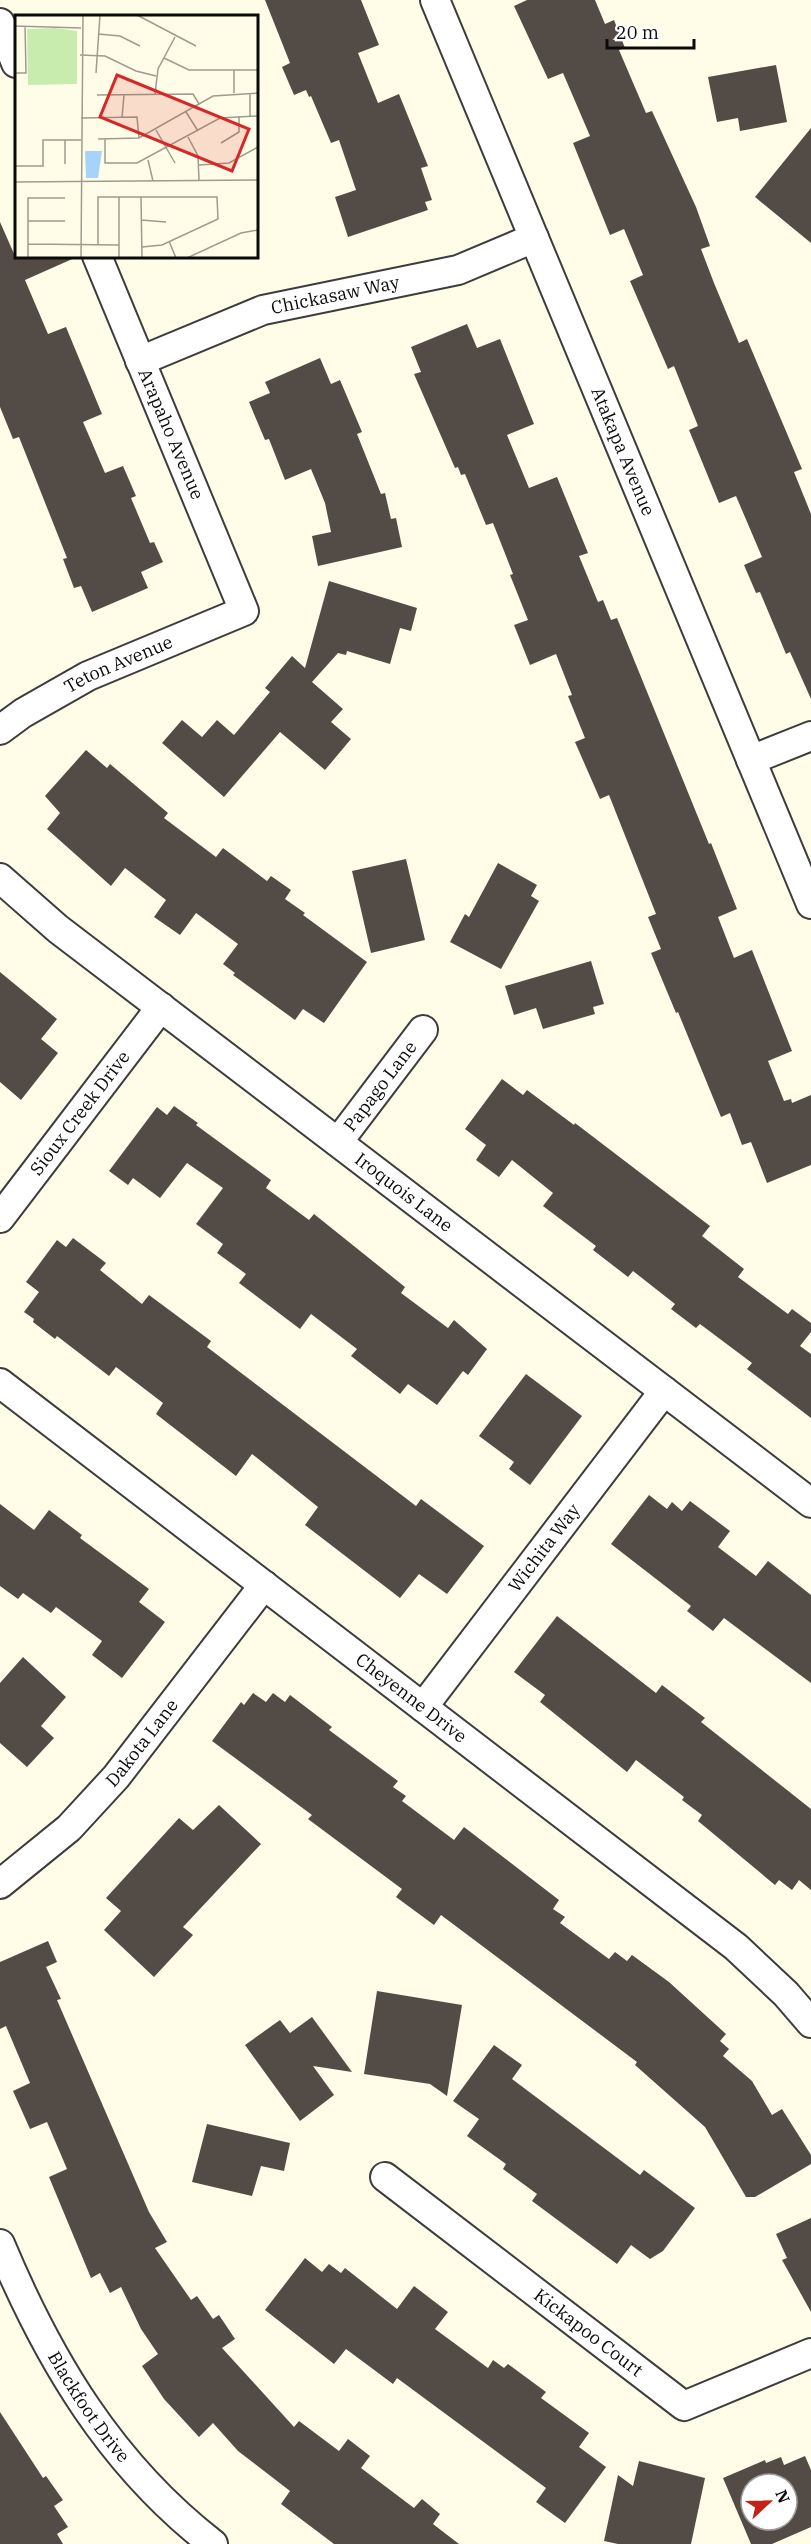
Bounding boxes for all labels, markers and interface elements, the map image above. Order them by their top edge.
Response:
scale bar [607,12,694,50]
inset map [15,15,258,258]
text: 20 m [616,21,659,44]
street label: Chickasaw Way [269,270,402,319]
street label: Arapaho Avenue [134,365,209,503]
street label: Atakapa Avenue [586,384,660,519]
street label: Teton Avenue [60,630,176,698]
street label: Papago Lane [338,1036,422,1136]
street label: Sioux Creek Drive [25,1046,135,1180]
street label: Iroquois Lane [351,1148,458,1237]
street label: Wichita Way [503,1499,585,1596]
street label: Cheyenne Drive [351,1648,472,1748]
street label: Dakota Lane [101,1694,183,1792]
street label: Kickapoo Court [529,2283,648,2381]
street label: Blackfoot Drive [43,2347,135,2467]
north arrow [739,2472,799,2532]
text: N [771,2487,795,2506]

